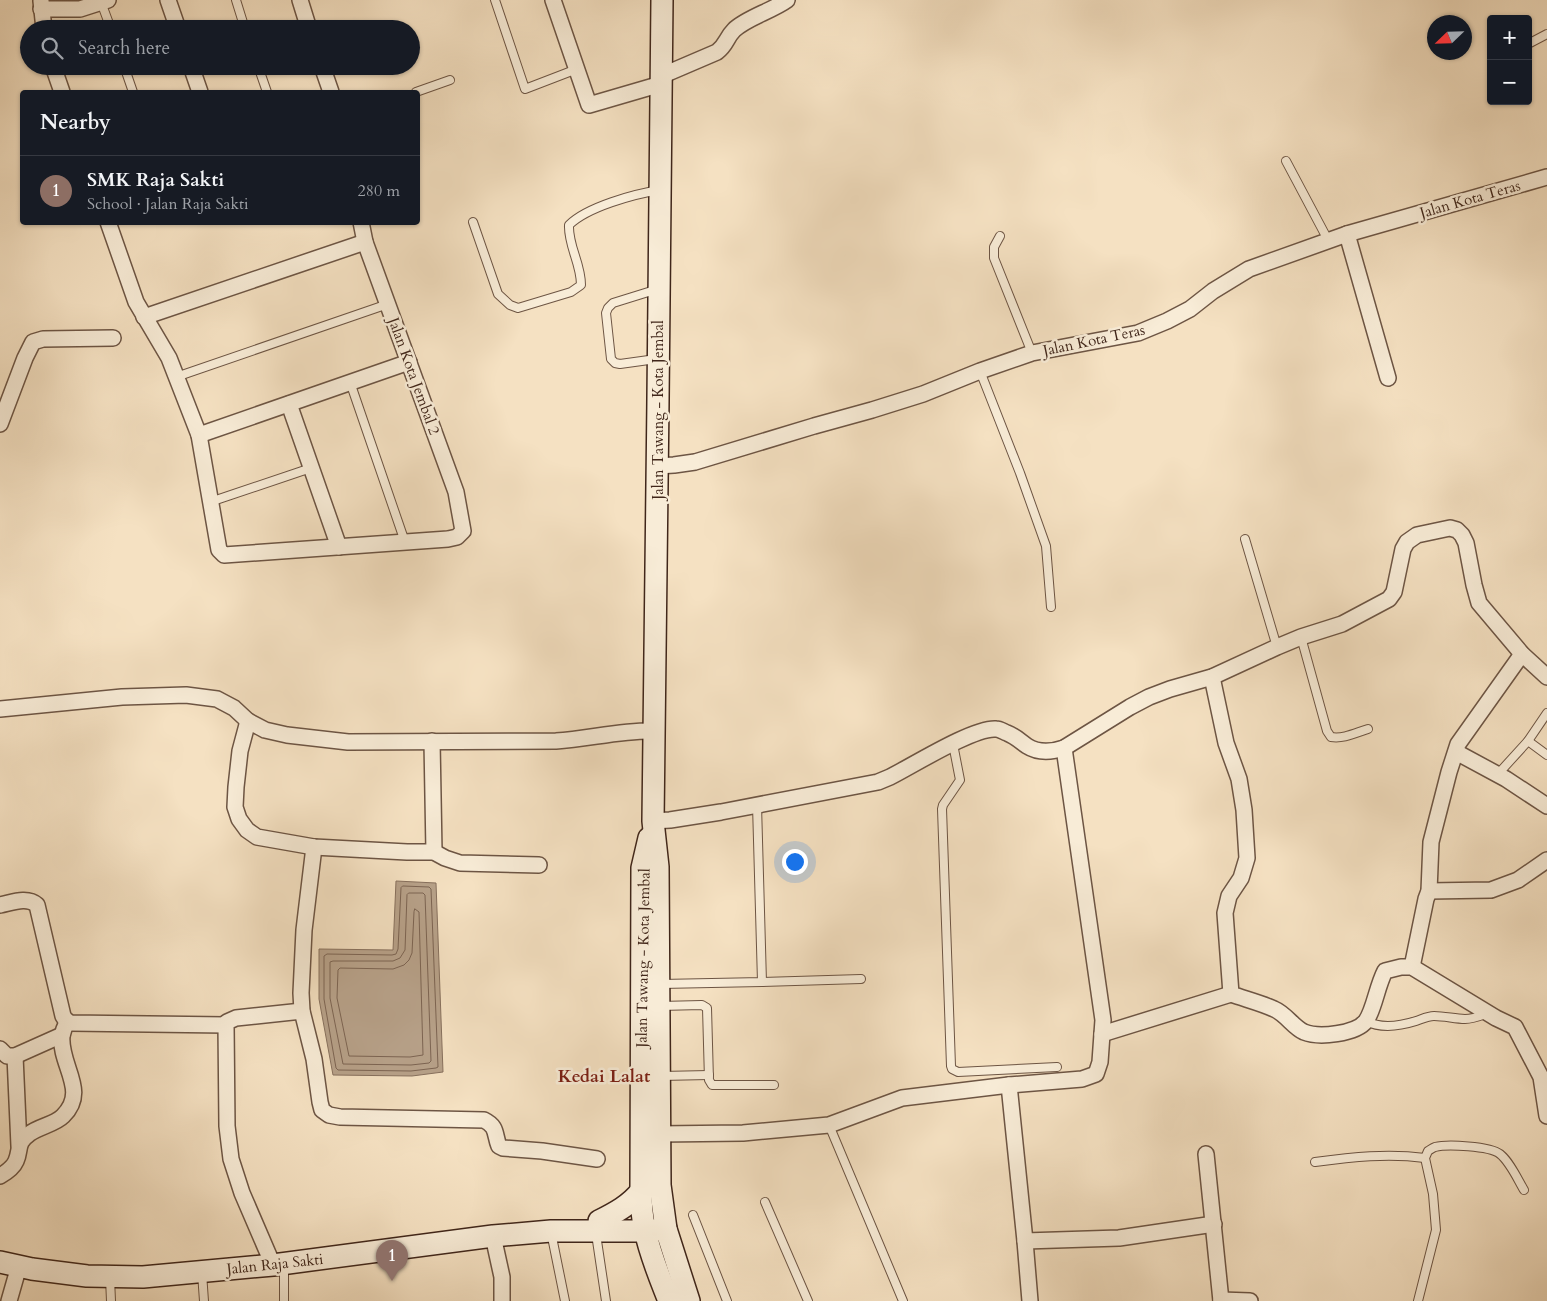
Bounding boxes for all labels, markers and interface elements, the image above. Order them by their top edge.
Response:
north arrow [1427,15,1472,60]
map controls [1487,15,1532,105]
button: + [1487,15,1532,60]
search box [20,20,420,75]
icon: search [38,34,66,62]
text: Search here [78,35,170,61]
button: − [1487,60,1532,105]
text: Nearby [40,108,111,137]
text: SMK Raja Sakti [87,167,224,193]
street label: Jalan Kota Teras [1415,175,1523,223]
text: 1 [52,180,60,202]
text: 280 m [358,180,400,202]
text: School · Jalan Raja Sakti [87,193,249,215]
street label: Jalan Kota Jembal 2 [383,313,445,438]
street label: Jalan Kota Teras [1039,319,1147,361]
street label: Jalan Tawang - Kota Jembal [648,320,668,502]
your location [782,849,808,875]
street label: Jalan Tawang - Kota Jembal [631,868,655,1050]
district label: Kedai Lalat [558,1064,651,1089]
pin: 1 [376,1240,408,1281]
street label: Jalan Raja Sakti [224,1249,324,1279]

